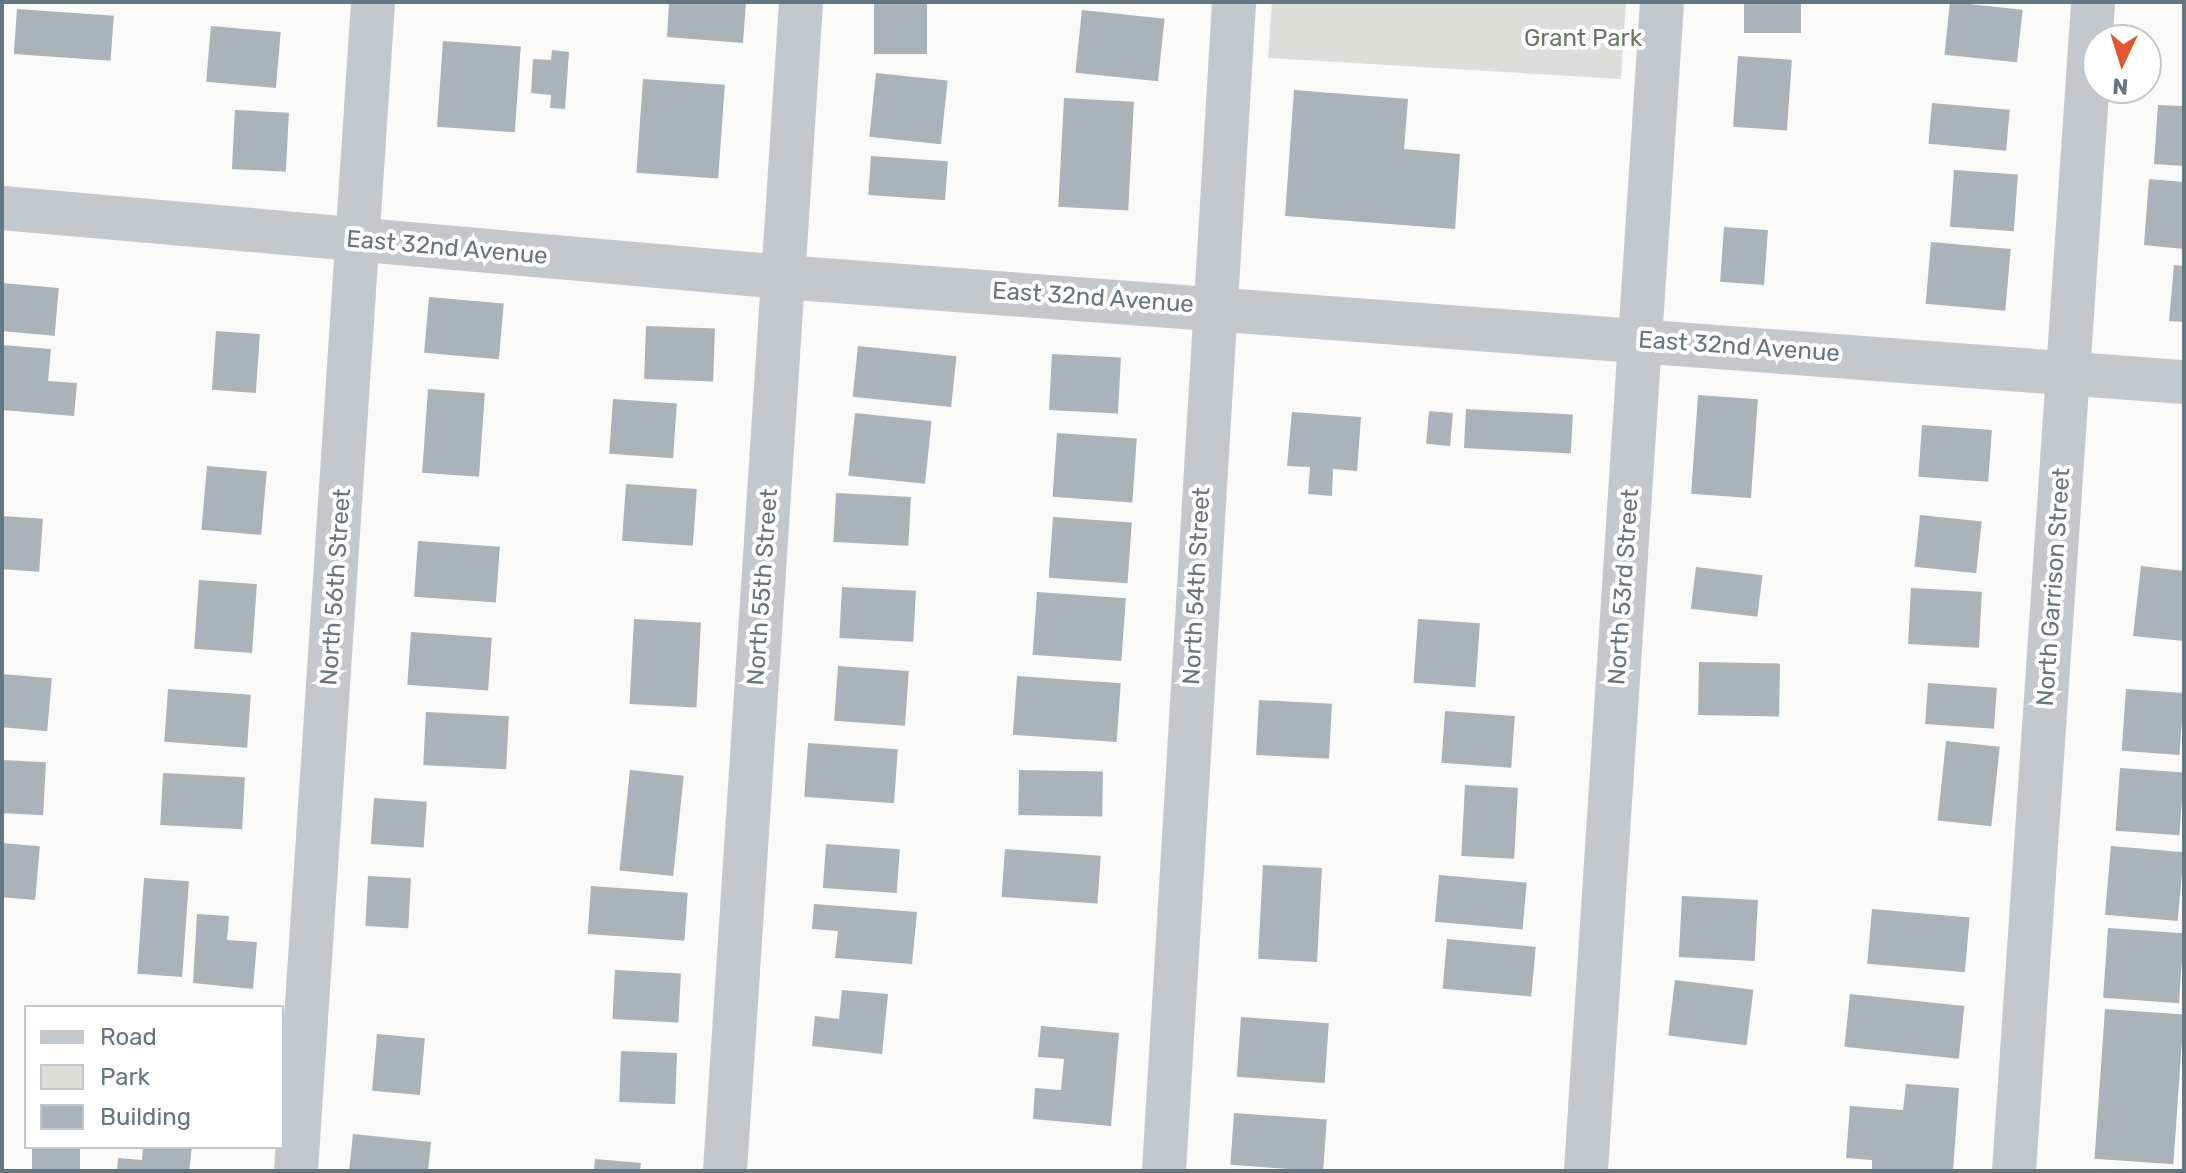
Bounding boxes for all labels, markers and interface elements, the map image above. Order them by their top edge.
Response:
north arrow [2082,24,2162,104]
park label: Grant Park [1524,25,1642,53]
text: N [2112,72,2129,100]
street label: East 32nd Avenue [345,225,549,271]
street label: East 32nd Avenue [991,277,1195,319]
street label: East 32nd Avenue [1637,326,1841,368]
street label: North Garrison Street [2031,467,2077,707]
street label: North 54th Street [1177,486,1217,686]
street label: North 56th Street [315,488,357,686]
street label: North 55th Street [742,488,784,686]
street label: North 53rd Street [1603,488,1645,686]
legend [24,1005,284,1149]
text: Road [100,1023,157,1051]
text: Park [100,1063,150,1091]
text: Building [100,1103,191,1131]

